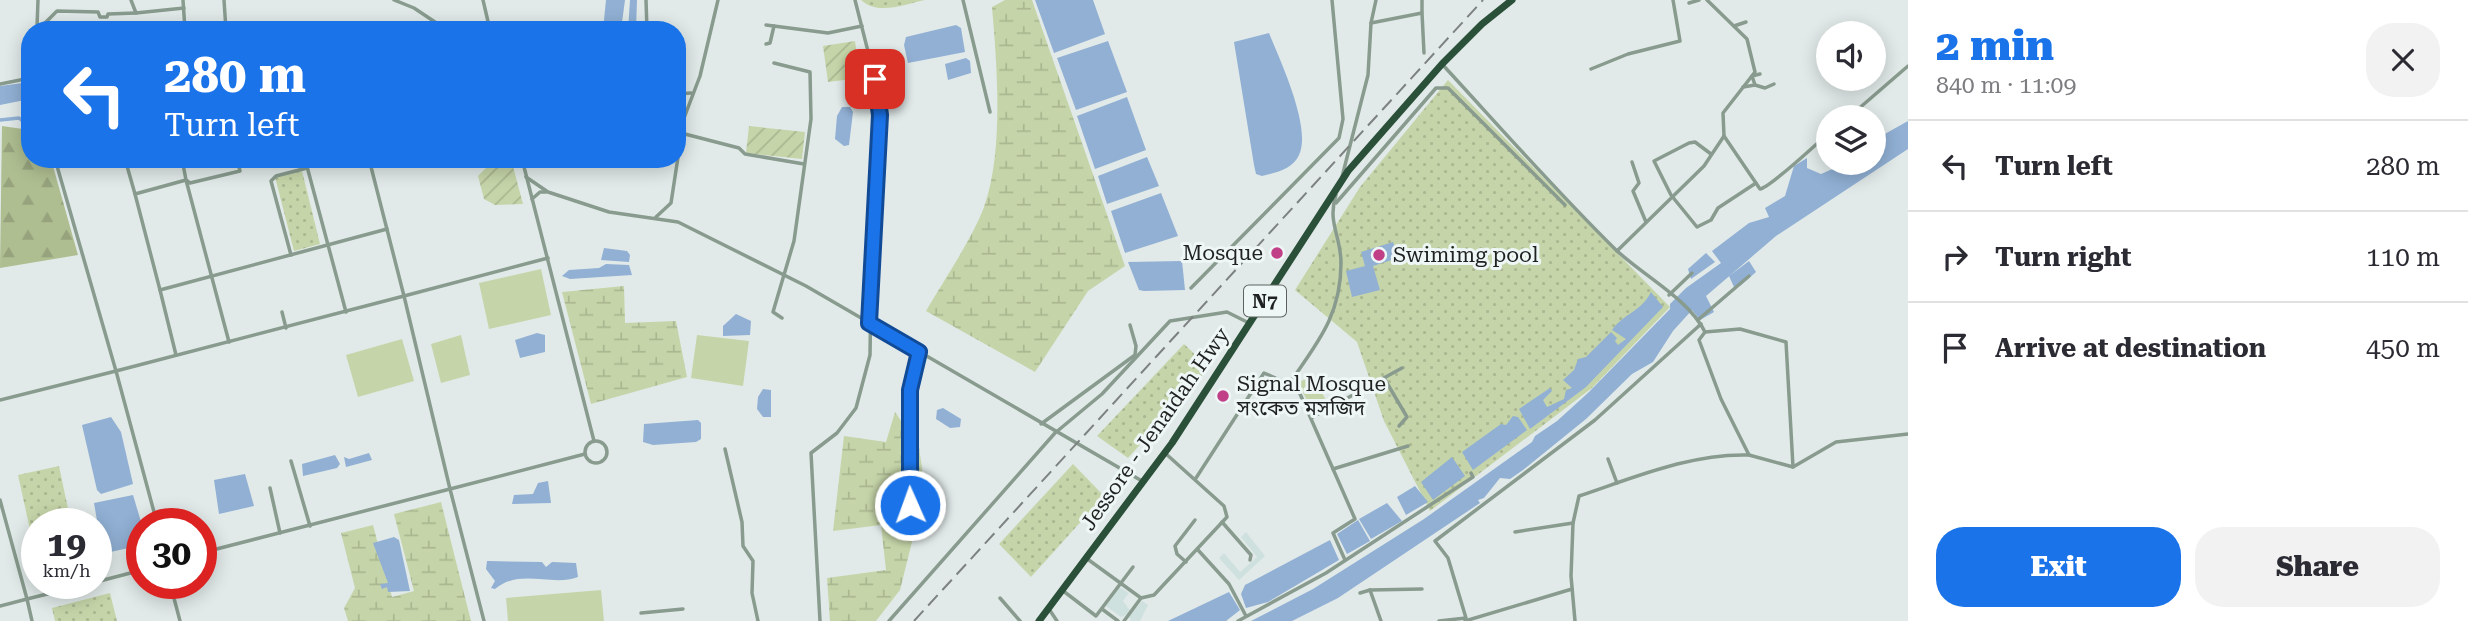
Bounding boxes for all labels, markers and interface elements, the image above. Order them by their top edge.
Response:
map controls [1816,21,1886,175]
button: sound [1816,21,1886,91]
text: 2 min [1936,21,2054,70]
button: close [2366,23,2440,97]
text: 280 m [164,47,306,104]
icon: left [49,49,140,140]
pin [845,49,905,109]
icon: arrive [856,60,894,98]
text: 840 m · 11:09 [1936,72,2076,99]
button: layers [1816,105,1886,175]
text: Turn left [164,106,299,144]
icon: left [1936,147,1974,185]
text: Turn left [1995,151,2113,181]
text: 280 m [2366,151,2440,181]
icon: right [1936,238,1974,276]
place label: Mosque [1182,241,1263,265]
text: Turn right [1995,242,2131,272]
text: 110 m [2366,242,2440,272]
place label: Swimimg pool [1393,243,1539,267]
marker: Mosque [1269,245,1285,261]
marker: Swimimg pool [1371,247,1387,263]
road number: N7 [1244,286,1286,316]
street label: Jessore - Jenaidah Hwy [1076,323,1234,535]
icon: arrive [1936,329,1974,367]
text: Arrive at destination [1995,333,2266,363]
text: 450 m [2366,333,2440,363]
place label: Signal Mosque সংকেত মসজিদ [1236,372,1386,420]
marker: Signal Mosque সংকেত মসজিদ [1215,388,1231,404]
position arrow [873,468,947,542]
speed limit sign: 30 [126,508,217,599]
text: 19 [47,524,86,565]
button: Exit [1936,527,2181,607]
button: Share [2195,527,2440,607]
text: km/h [42,560,91,581]

